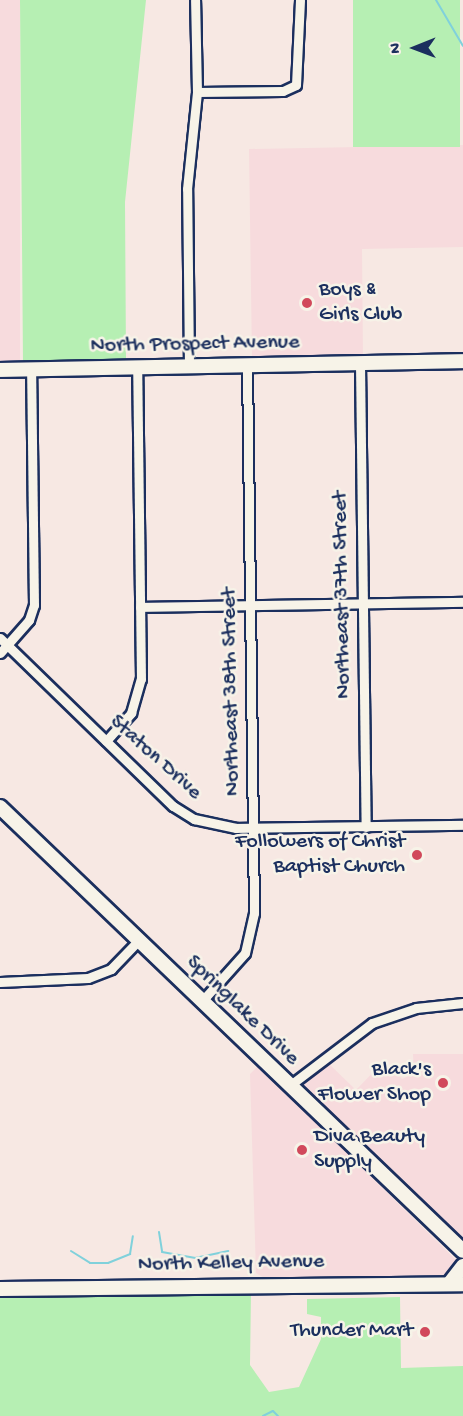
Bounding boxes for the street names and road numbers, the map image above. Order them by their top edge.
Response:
street label: North Prospect Avenue [90,330,300,360]
street label: Northeast 37th Street [328,491,358,699]
street label: Northeast 38th Street [217,588,247,796]
street label: Staton Drive [103,710,207,806]
street label: Springlake Drive [180,950,304,1072]
street label: North Kelley Avenue [138,1249,324,1279]

